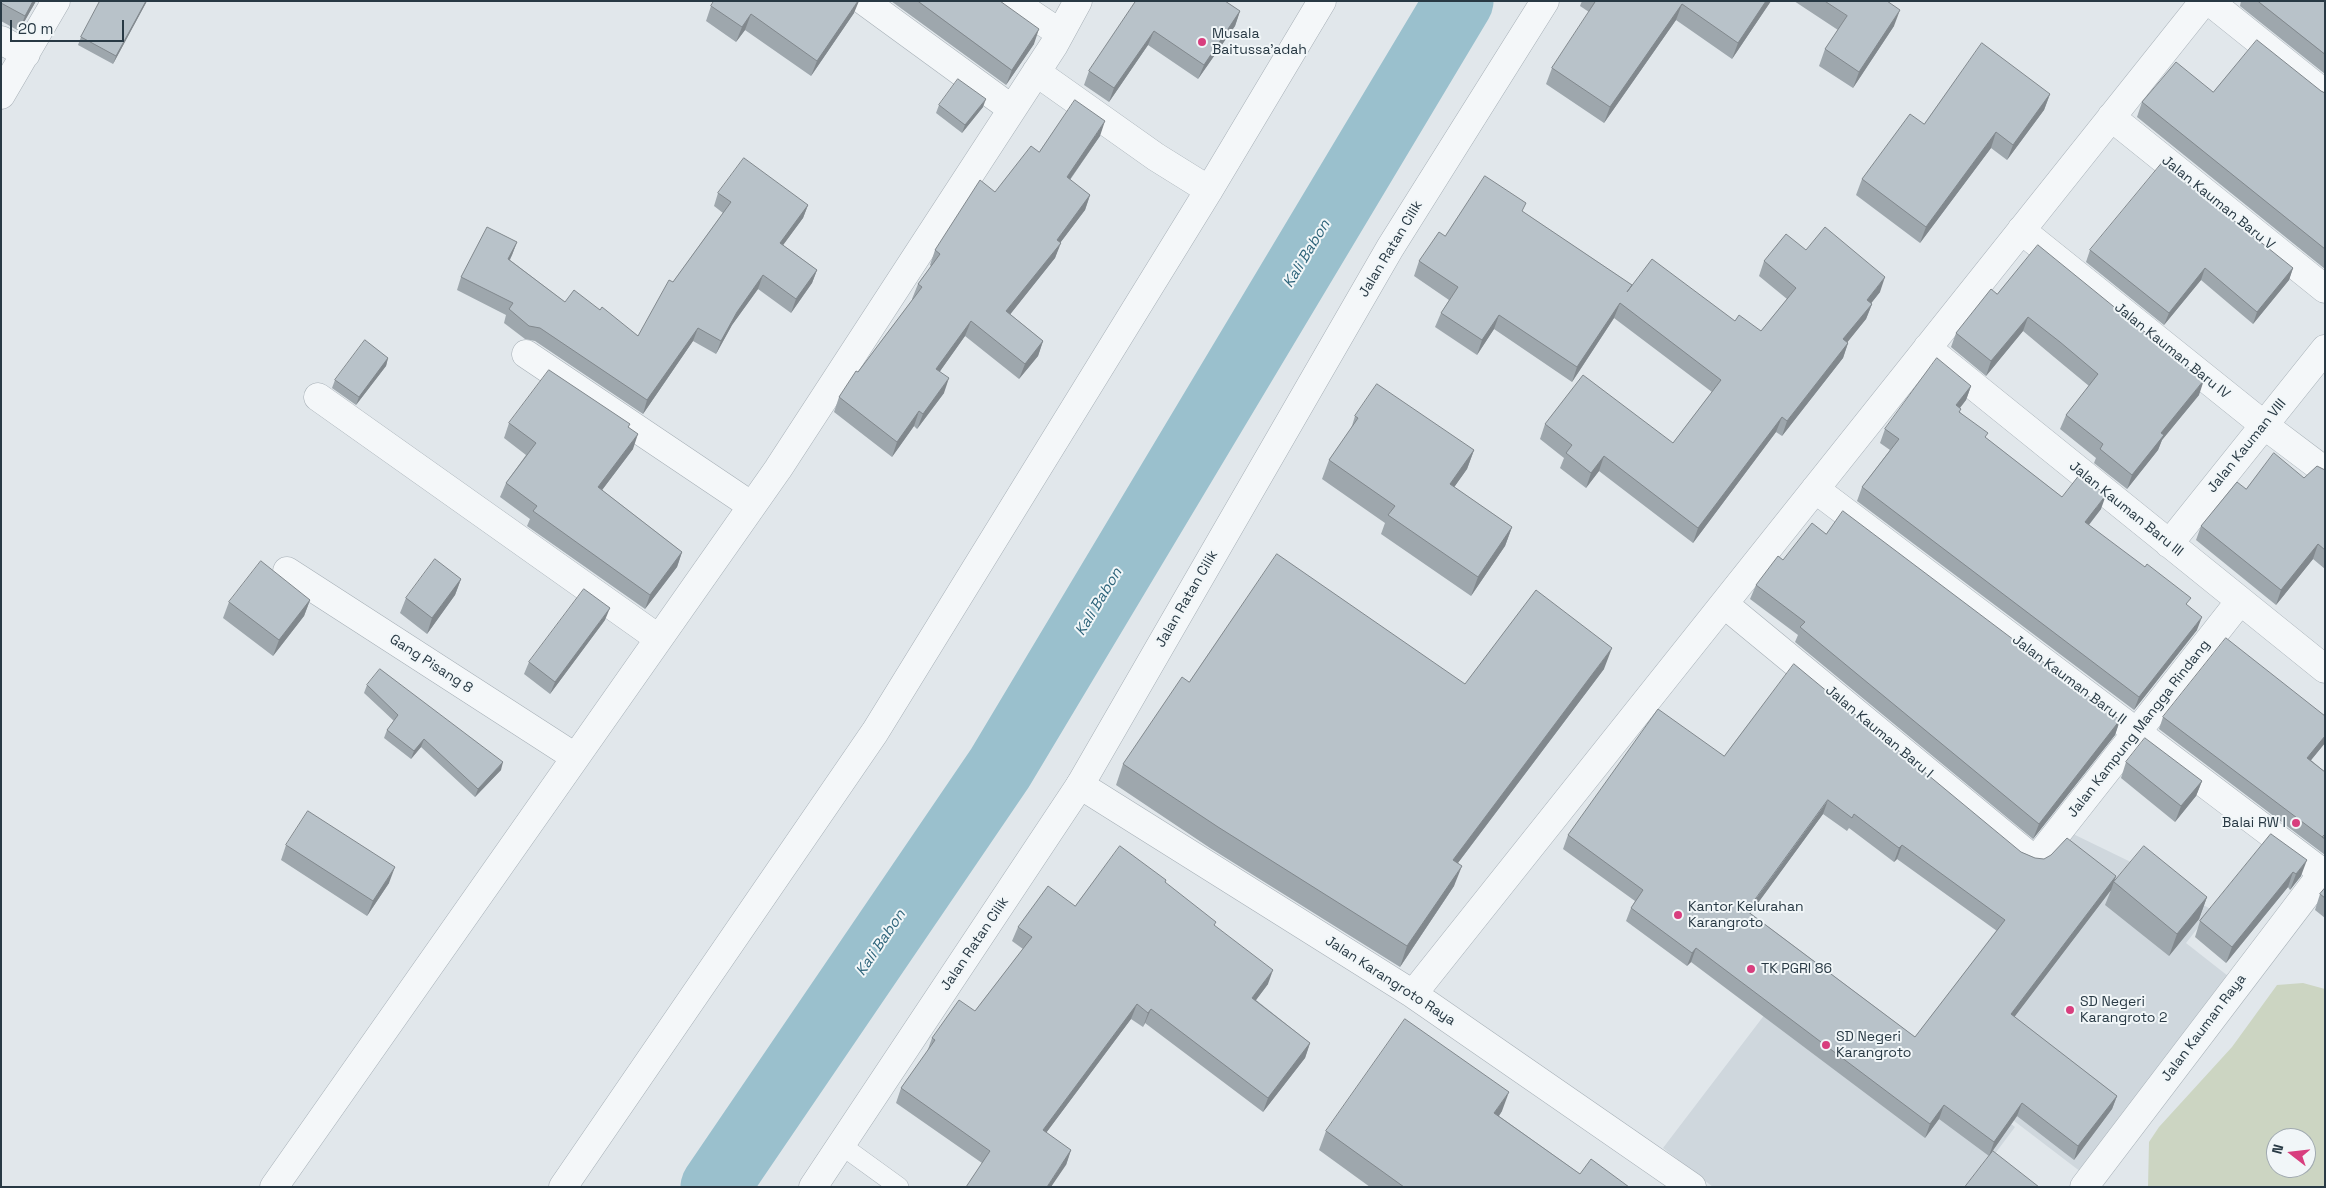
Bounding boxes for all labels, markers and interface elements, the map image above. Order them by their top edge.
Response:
scale bar [12,10,126,42]
text: 20 m [18,19,53,38]
place label: Musala Baitussa'adah [1212,26,1307,58]
marker: Musala Baitussa'adah [1196,36,1208,48]
street label: Jalan Kauman Baru V [2158,152,2278,254]
street label: Jalan Ratan Cilik [1356,198,1426,300]
water label: Kali Babon [1280,217,1334,291]
street label: Jalan Kauman Baru IV [2111,299,2233,403]
street label: Jalan Kauman VIII [2204,396,2290,496]
street label: Jalan Kauman Baru III [2066,458,2186,560]
street label: Jalan Ratan Cilik [1152,547,1222,651]
water label: Kali Babon [1072,565,1126,639]
street label: Gang Pisang 8 [386,631,476,697]
street label: Jalan Kauman Baru II [2009,632,2129,728]
street label: Jalan Kampung Mangga Rindang [2064,637,2214,821]
street label: Jalan Kauman Baru I [1822,682,1936,782]
place label: Balai RW I [2222,815,2286,831]
marker: Balai RW I [2290,817,2302,829]
street label: Jalan Ratan Cilik [937,894,1013,994]
place label: Kantor Kelurahan Karangroto [1688,899,1804,932]
water label: Kali Babon [852,907,910,979]
marker: Kantor Kelurahan Karangroto [1672,909,1684,921]
street label: Jalan Karangroto Raya [1322,933,1458,1029]
place label: TK PGRI 86 [1761,961,1832,977]
marker: TK PGRI 86 [1745,963,1757,975]
street label: Jalan Kauman Raya [2158,971,2250,1085]
place label: SD Negeri Karangroto 2 [2080,994,2168,1026]
marker: SD Negeri Karangroto 2 [2064,1004,2076,1016]
place label: SD Negeri Karangroto [1836,1029,1911,1062]
marker: SD Negeri Karangroto [1820,1039,1832,1051]
north arrow [2266,1128,2316,1178]
text: N [2268,1142,2287,1156]

